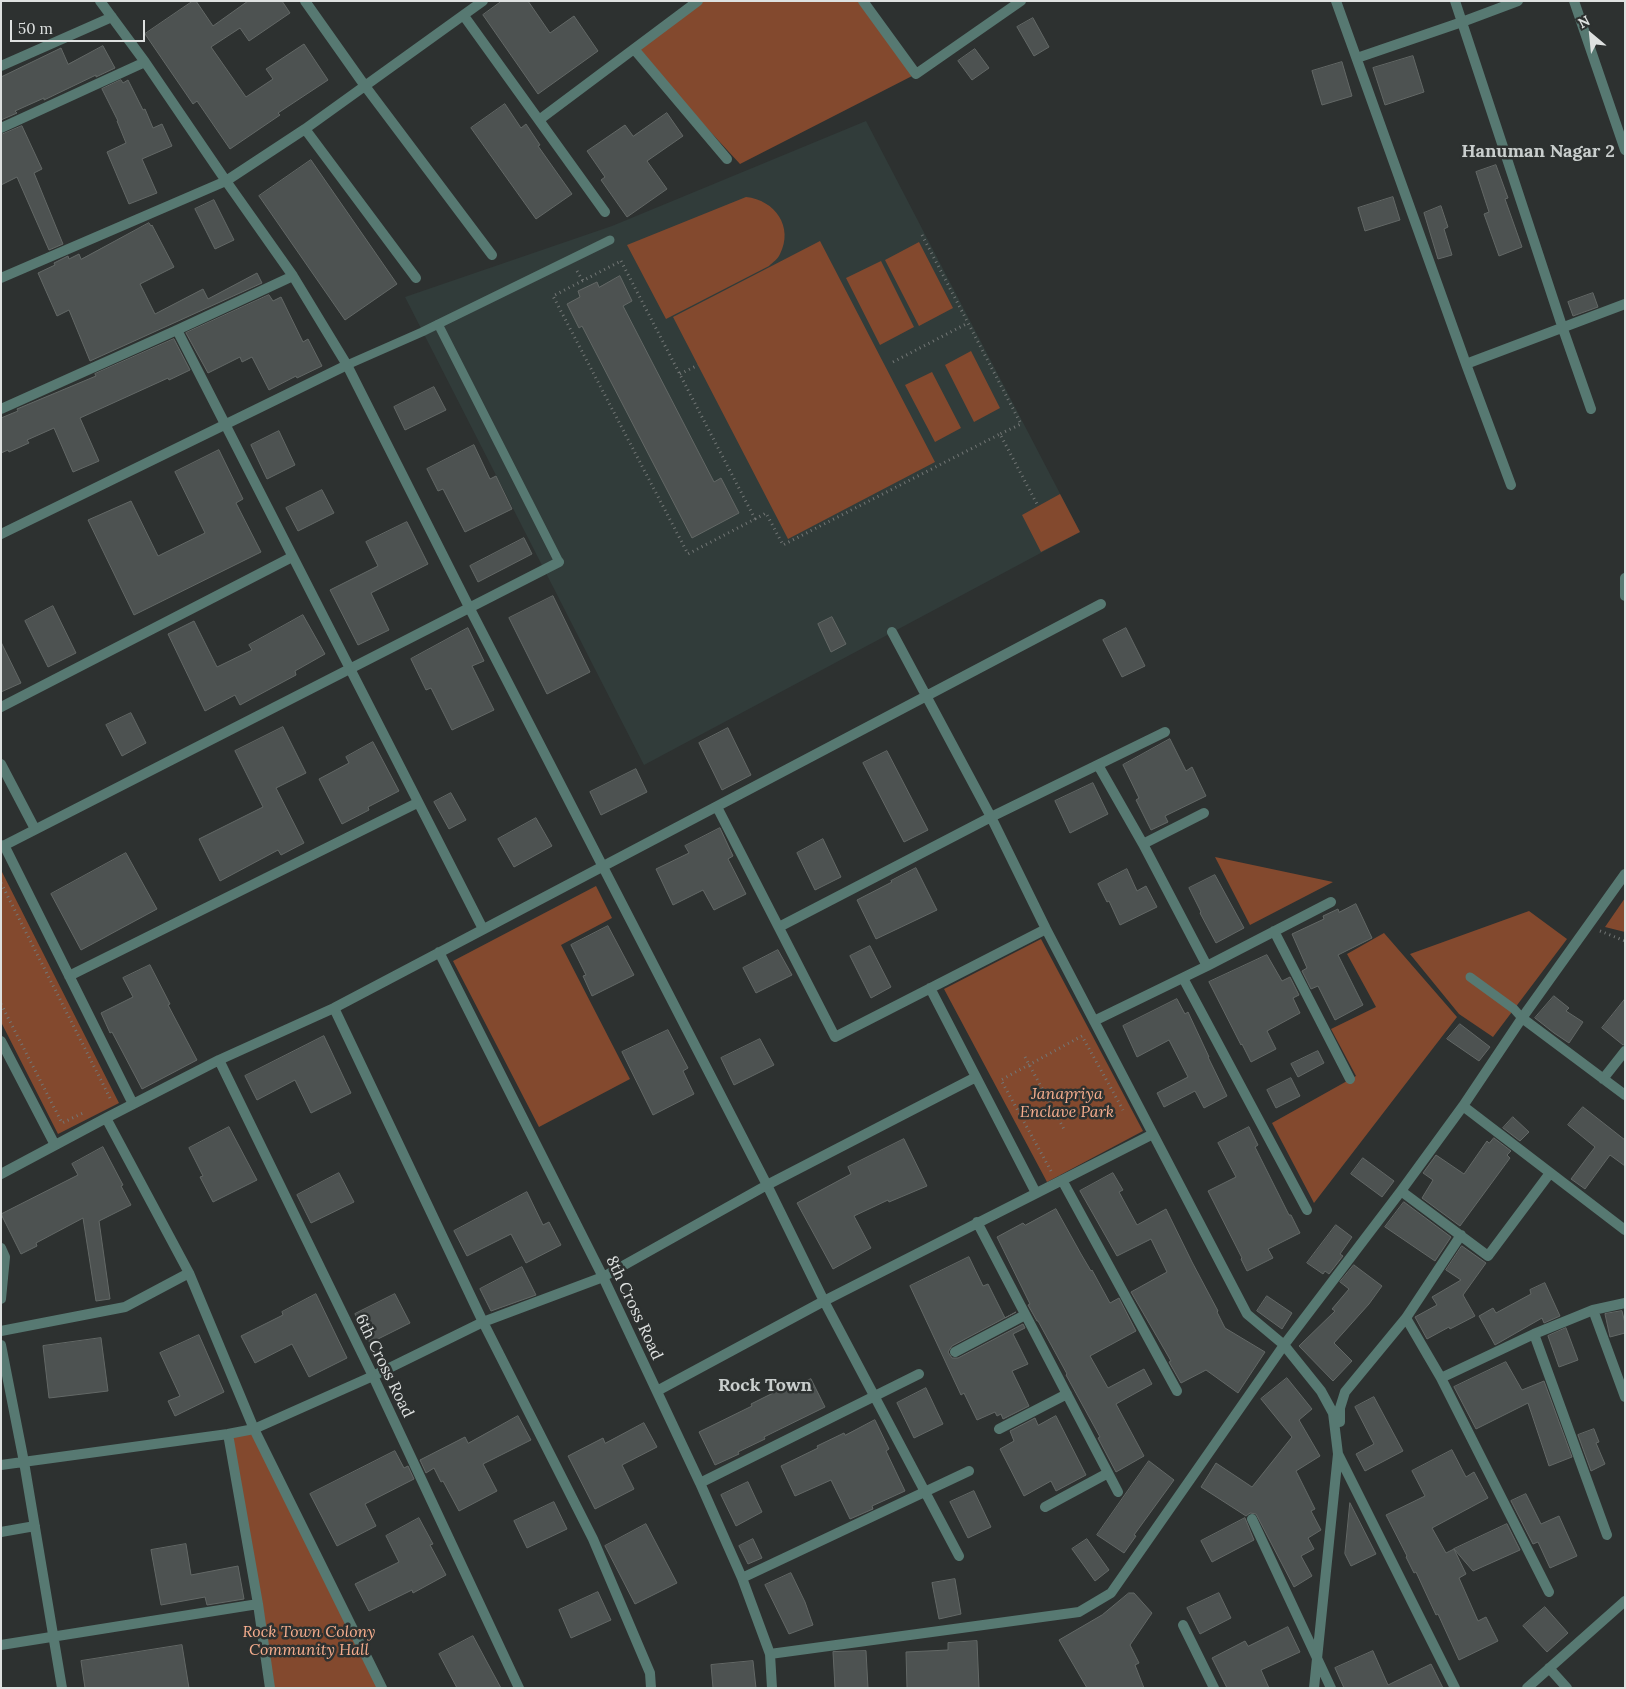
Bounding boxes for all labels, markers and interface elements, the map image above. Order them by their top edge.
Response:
scale bar [12,10,148,42]
north arrow [1566,10,1616,60]
text: N [1575,11,1593,32]
text: 50 m [18,19,53,38]
district label: Hanuman Nagar 2 [1461,141,1615,163]
park label: Janapriya Enclave Park [1020,1084,1114,1122]
street label: 8th Cross Road [602,1253,666,1363]
street label: 6th Cross Road [351,1311,417,1421]
district label: Rock Town [718,1375,812,1397]
park label: Rock Town Colony Community Hall [242,1622,376,1660]

